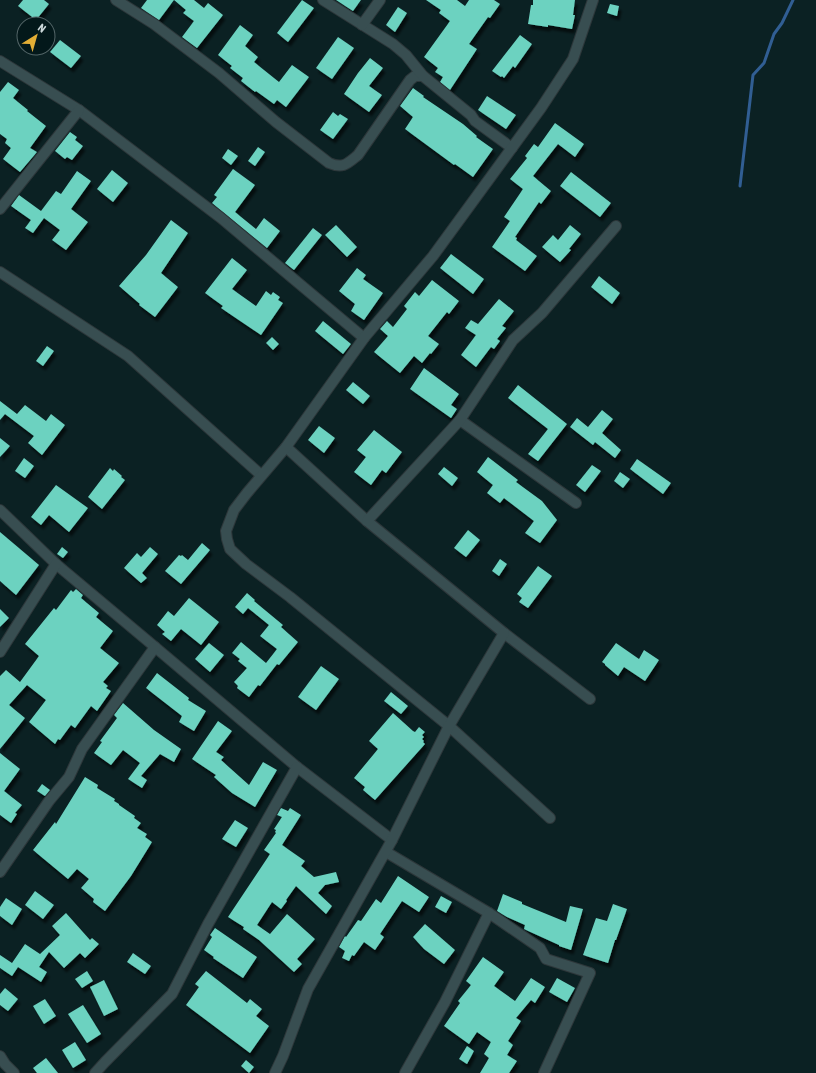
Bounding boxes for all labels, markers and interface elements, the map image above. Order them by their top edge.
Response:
north arrow [16,16,56,56]
text: N [36,21,48,35]

